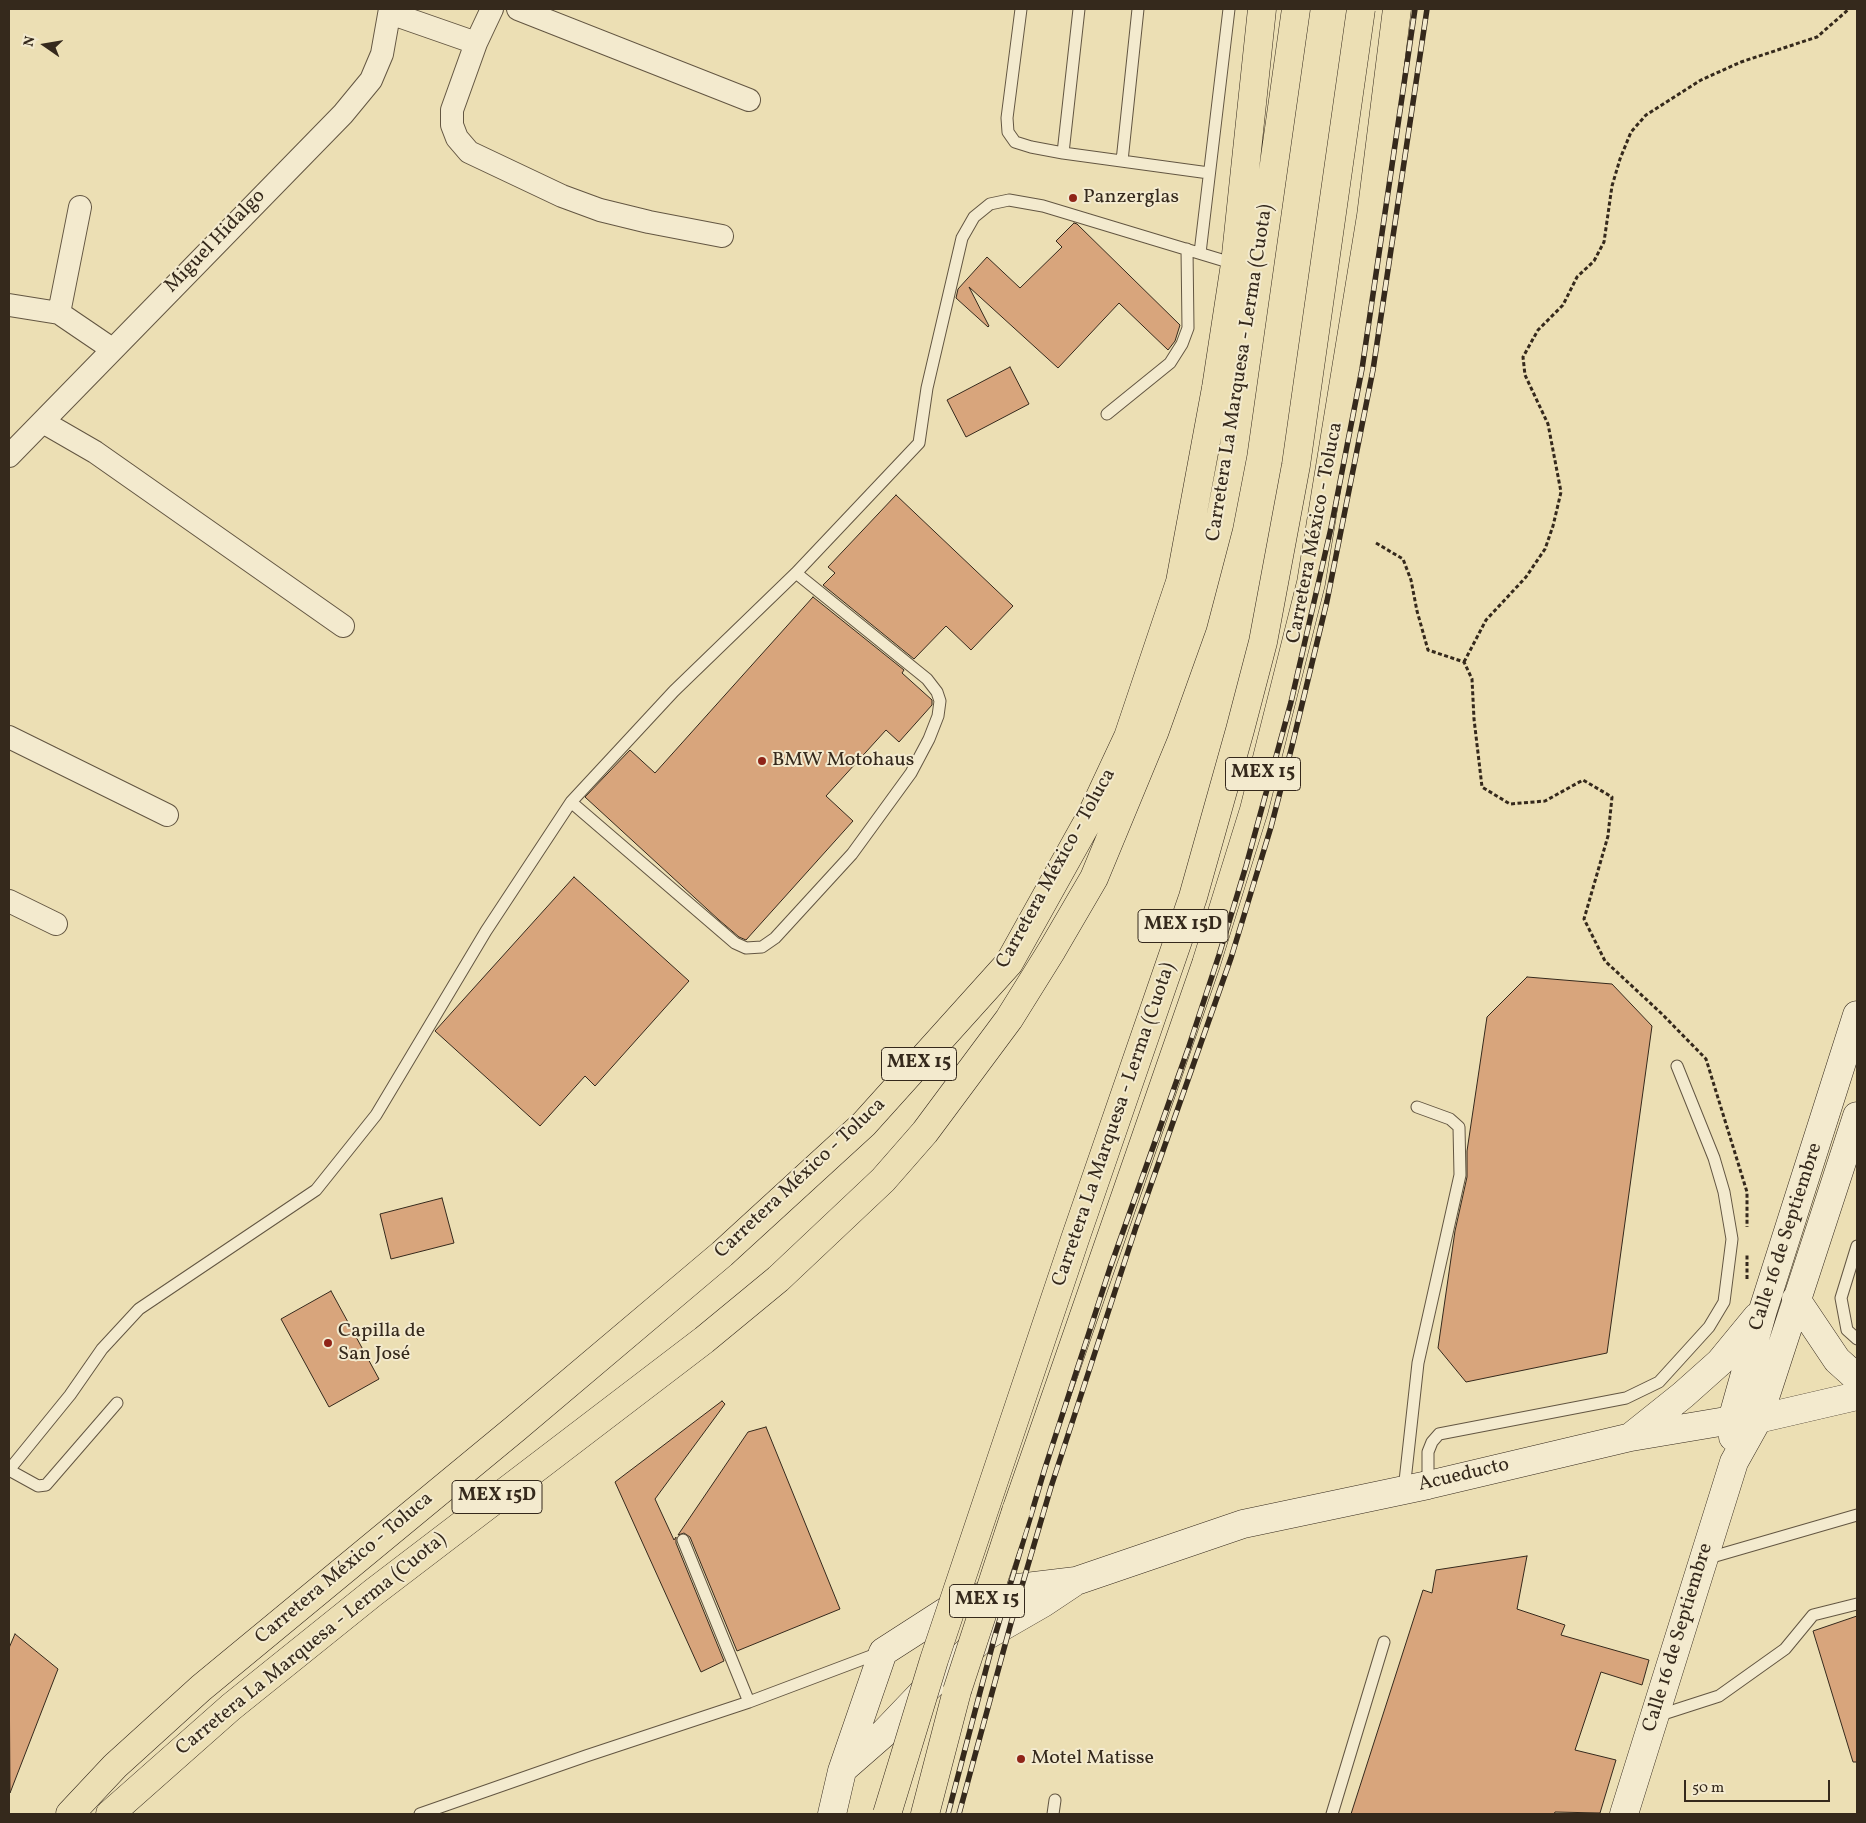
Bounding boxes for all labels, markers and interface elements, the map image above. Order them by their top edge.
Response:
north arrow [20,20,70,70]
text: N [19,34,40,49]
street label: Miguel Hidalgo [161,185,271,299]
place label: Panzerglas [1083,186,1179,210]
marker: Panzerglas [1067,192,1079,204]
street label: Carretera La Marquesa - Lerma (Cuota) [1202,203,1280,543]
street label: Carretera México - Toluca [1283,420,1349,646]
place label: BMW Motohaus [772,749,914,773]
marker: BMW Motohaus [756,755,768,767]
road number: MEX 15 [1226,758,1300,791]
street label: Carretera México - Toluca [992,765,1122,973]
road number: MEX 15D [1138,909,1228,942]
street label: Carretera La Marquesa - Lerma (Cuota) [1048,960,1182,1290]
road number: MEX 15 [882,1048,956,1080]
street label: Carretera México - Toluca [711,1094,891,1264]
street label: Calle 16 de Septiembre [1745,1140,1829,1334]
place label: Capilla de San José [338,1320,425,1367]
marker: Capilla de San José [322,1337,334,1349]
street label: Acueducto [1416,1454,1512,1498]
road number: MEX 15D [452,1480,542,1514]
street label: Carretera México - Toluca [251,1488,439,1650]
street label: Carretera La Marquesa - Lerma (Cuota) [172,1528,452,1762]
street label: Calle 16 de Septiembre [1639,1541,1719,1735]
road number: MEX 15 [950,1584,1024,1618]
place label: Motel Matisse [1031,1747,1154,1771]
marker: Motel Matisse [1015,1753,1027,1765]
scale bar [1686,1770,1832,1802]
text: 50 m [1692,1778,1724,1799]

